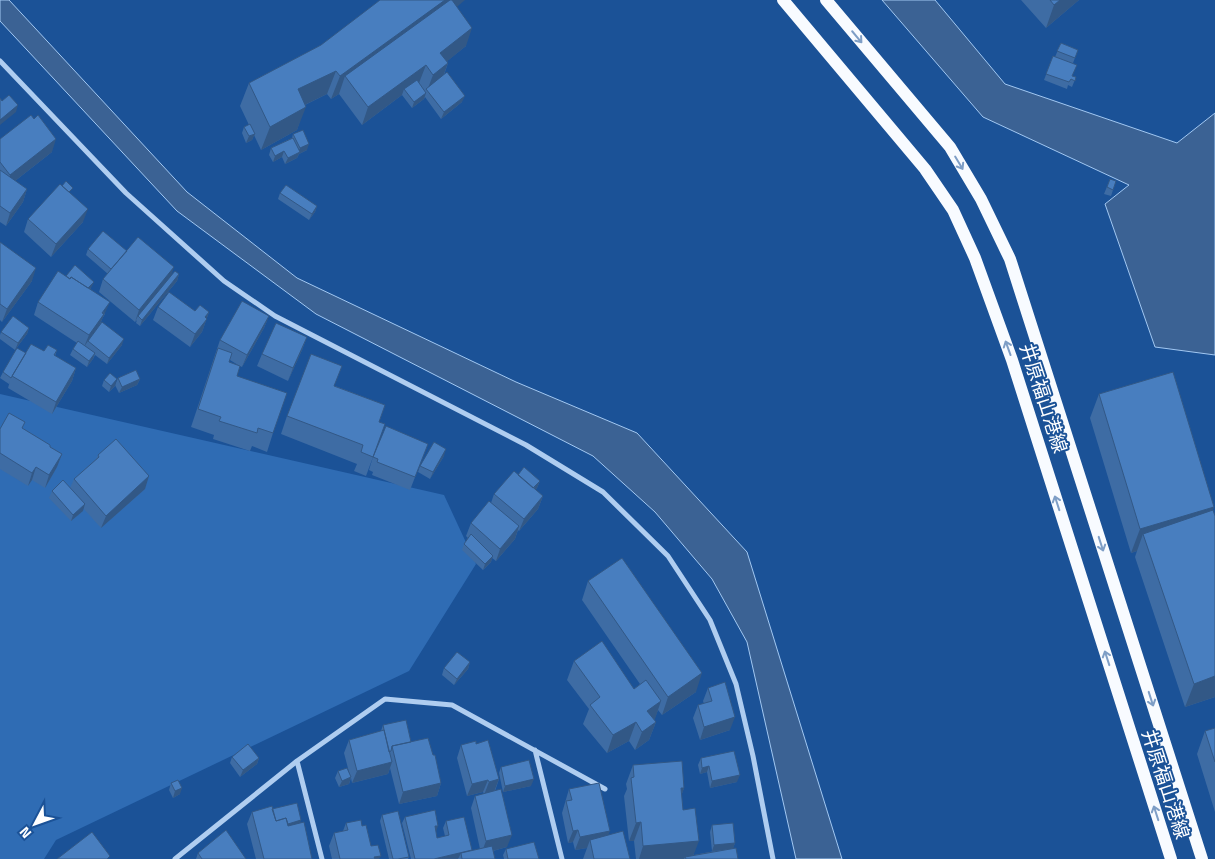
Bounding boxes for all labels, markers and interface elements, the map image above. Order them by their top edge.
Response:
one-way arrow [852,31,863,44]
one-way arrow [955,156,965,170]
street label: 井原福山港線 [1013,339,1076,457]
one-way arrow [1003,341,1012,356]
one-way arrow [1052,495,1062,511]
one-way arrow [1096,536,1106,552]
one-way arrow [1101,650,1111,666]
one-way arrow [1146,691,1156,707]
street label: 井原福山港線 [1135,725,1198,843]
north arrow [10,799,60,849]
one-way arrow [1150,805,1160,821]
text: N [14,822,36,843]

